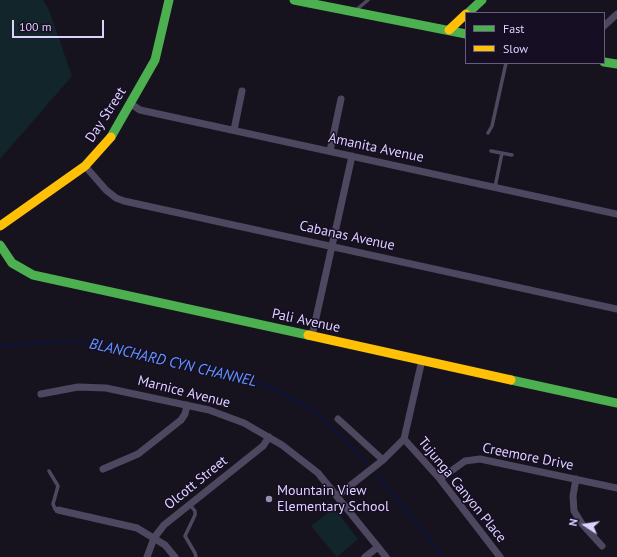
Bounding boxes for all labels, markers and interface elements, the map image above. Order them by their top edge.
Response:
scale bar [14,12,106,38]
legend [465,12,605,64]
text: 100 m [19,19,52,34]
text: Fast [503,21,524,36]
text: Slow [503,41,528,56]
street label: Day Street [82,84,130,146]
street label: Amanita Avenue [327,130,425,166]
street label: Cabanas Avenue [298,218,396,254]
street label: Pali Avenue [270,306,342,336]
water label: BLANCHARD CYN CHANNEL [87,335,259,391]
street label: Marnice Avenue [136,372,232,412]
street label: Tujunga Canyon Place [414,434,510,546]
street label: Creemore Drive [481,440,575,474]
street label: Olcott Street [161,453,231,513]
place label: Mountain View Elementary School [277,483,389,516]
marker: Mountain View Elementary School [264,494,274,504]
north arrow [565,505,605,545]
text: N [566,518,581,528]

